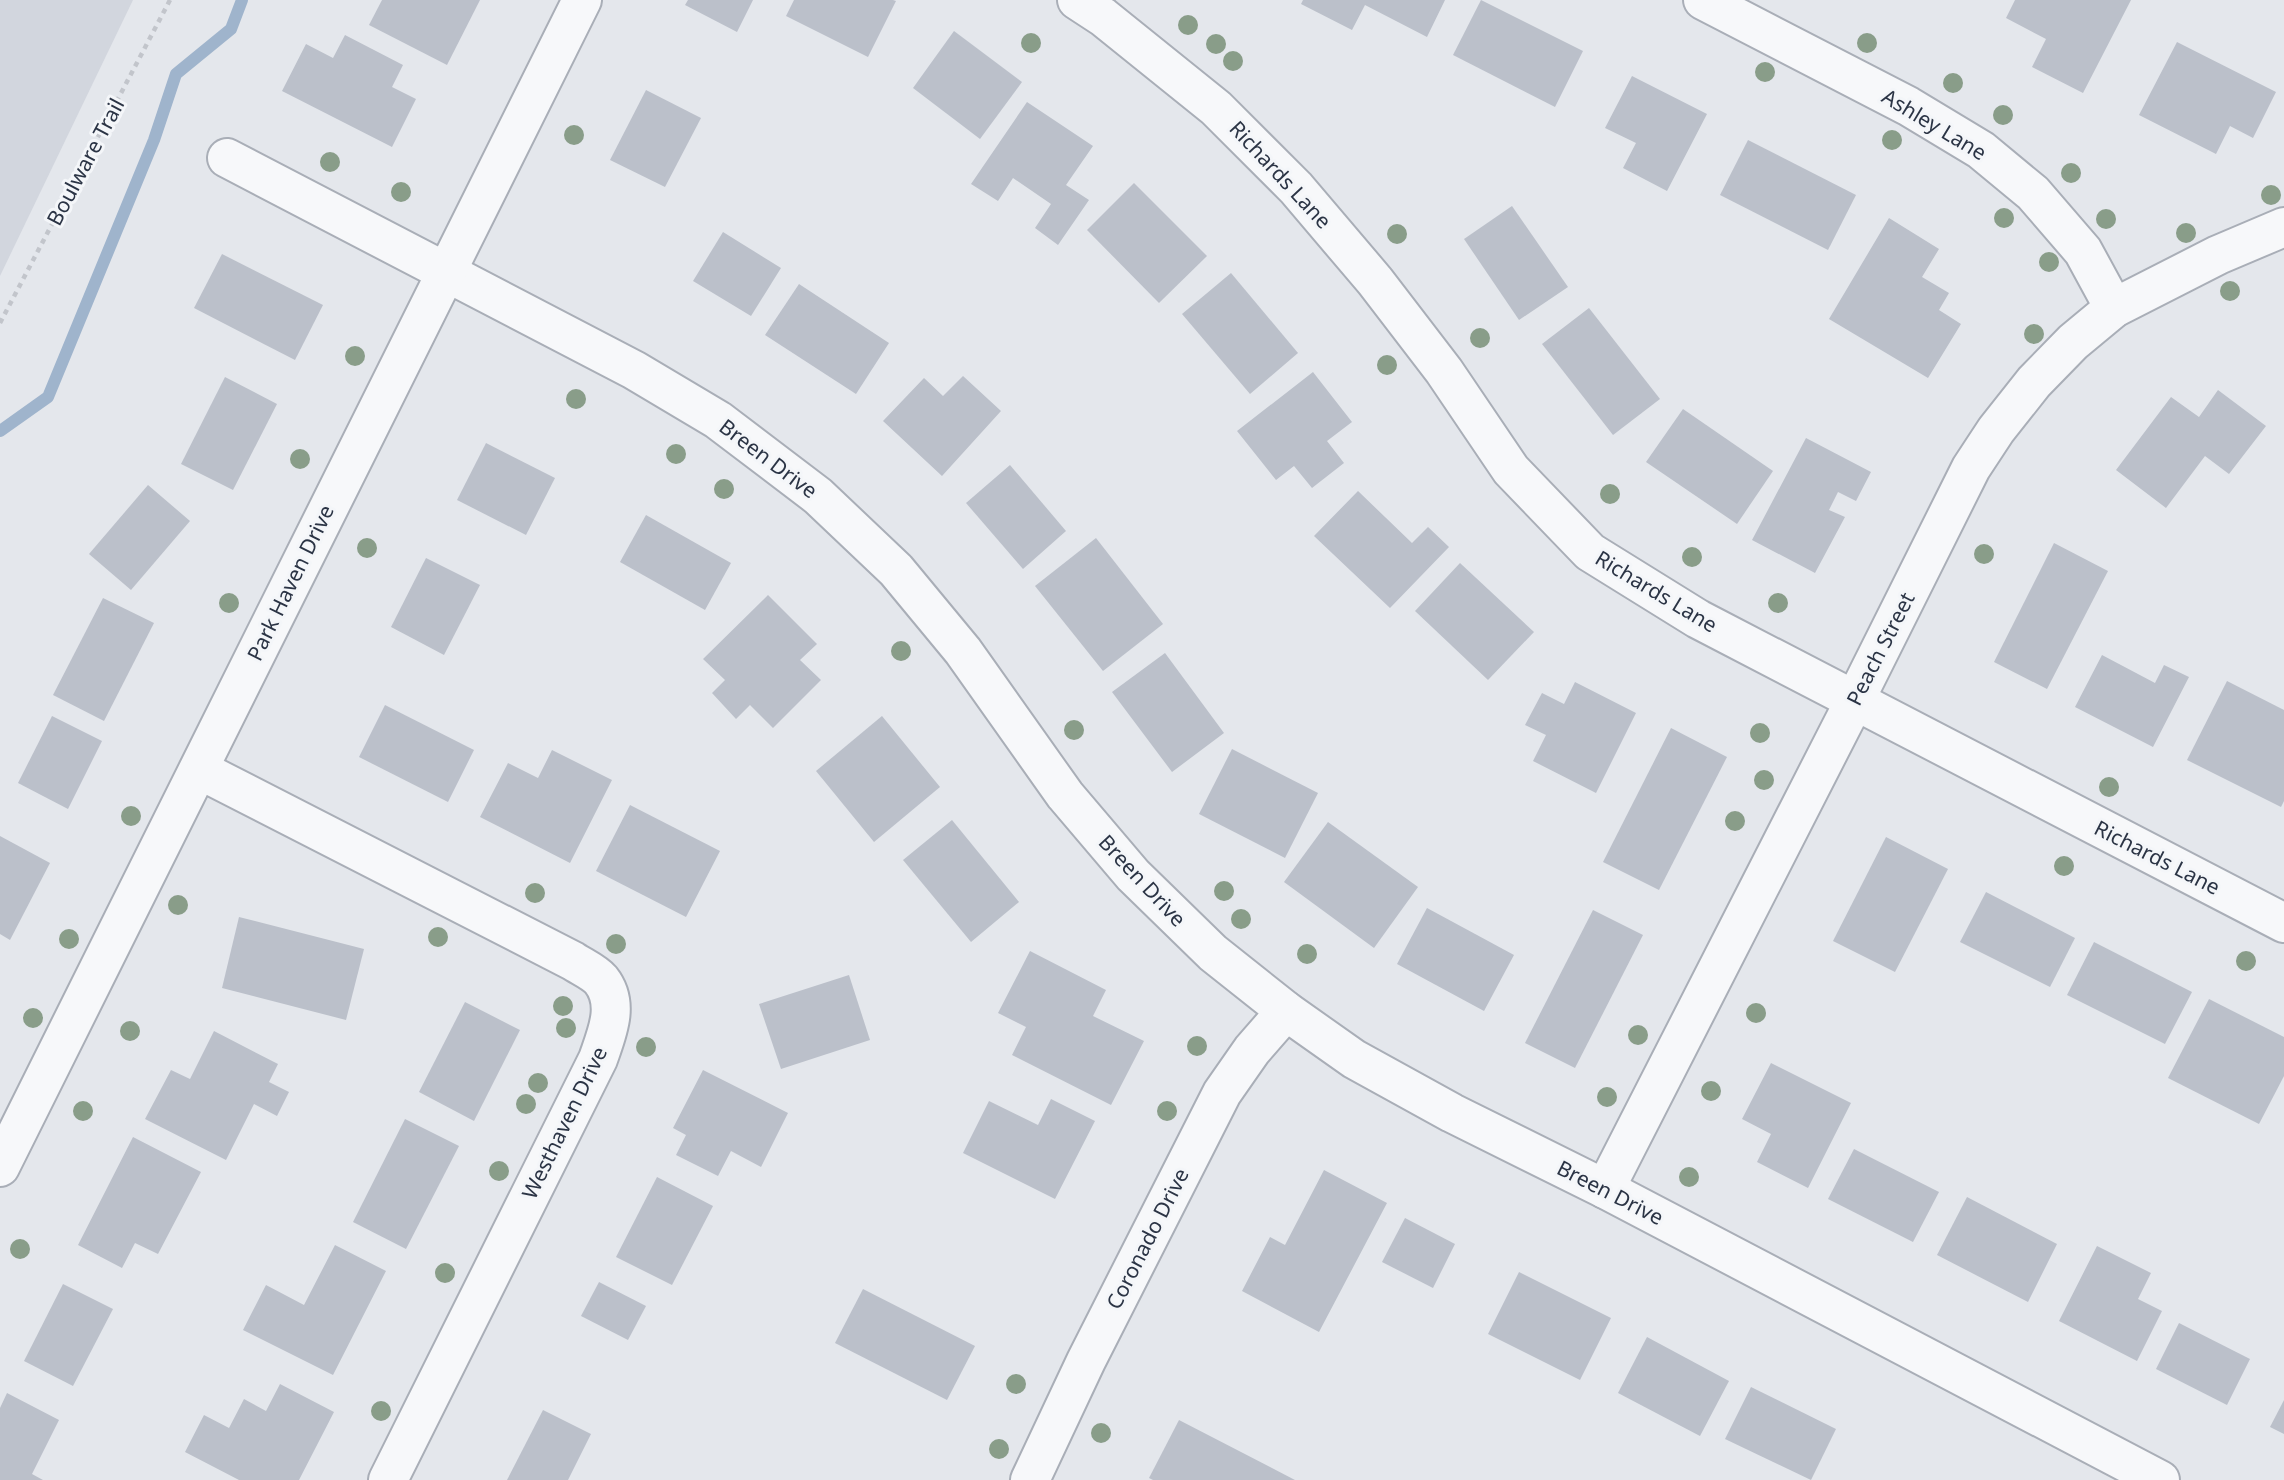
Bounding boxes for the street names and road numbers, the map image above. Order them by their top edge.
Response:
street label: Ashley Lane [1877,82,1992,166]
street label: Boulware Trail [40,93,130,230]
street label: Richards Lane [1224,114,1338,234]
street label: Breen Drive [714,412,823,504]
street label: Park Haven Drive [240,500,340,665]
street label: Richards Lane [1590,544,1723,639]
street label: Peach Street [1840,587,1921,710]
street label: Richards Lane [2090,813,2225,901]
street label: Breen Drive [1093,828,1193,932]
street label: Westhaven Drive [515,1042,613,1203]
street label: Breen Drive [1552,1153,1668,1231]
street label: Coronado Drive [1100,1163,1195,1314]

